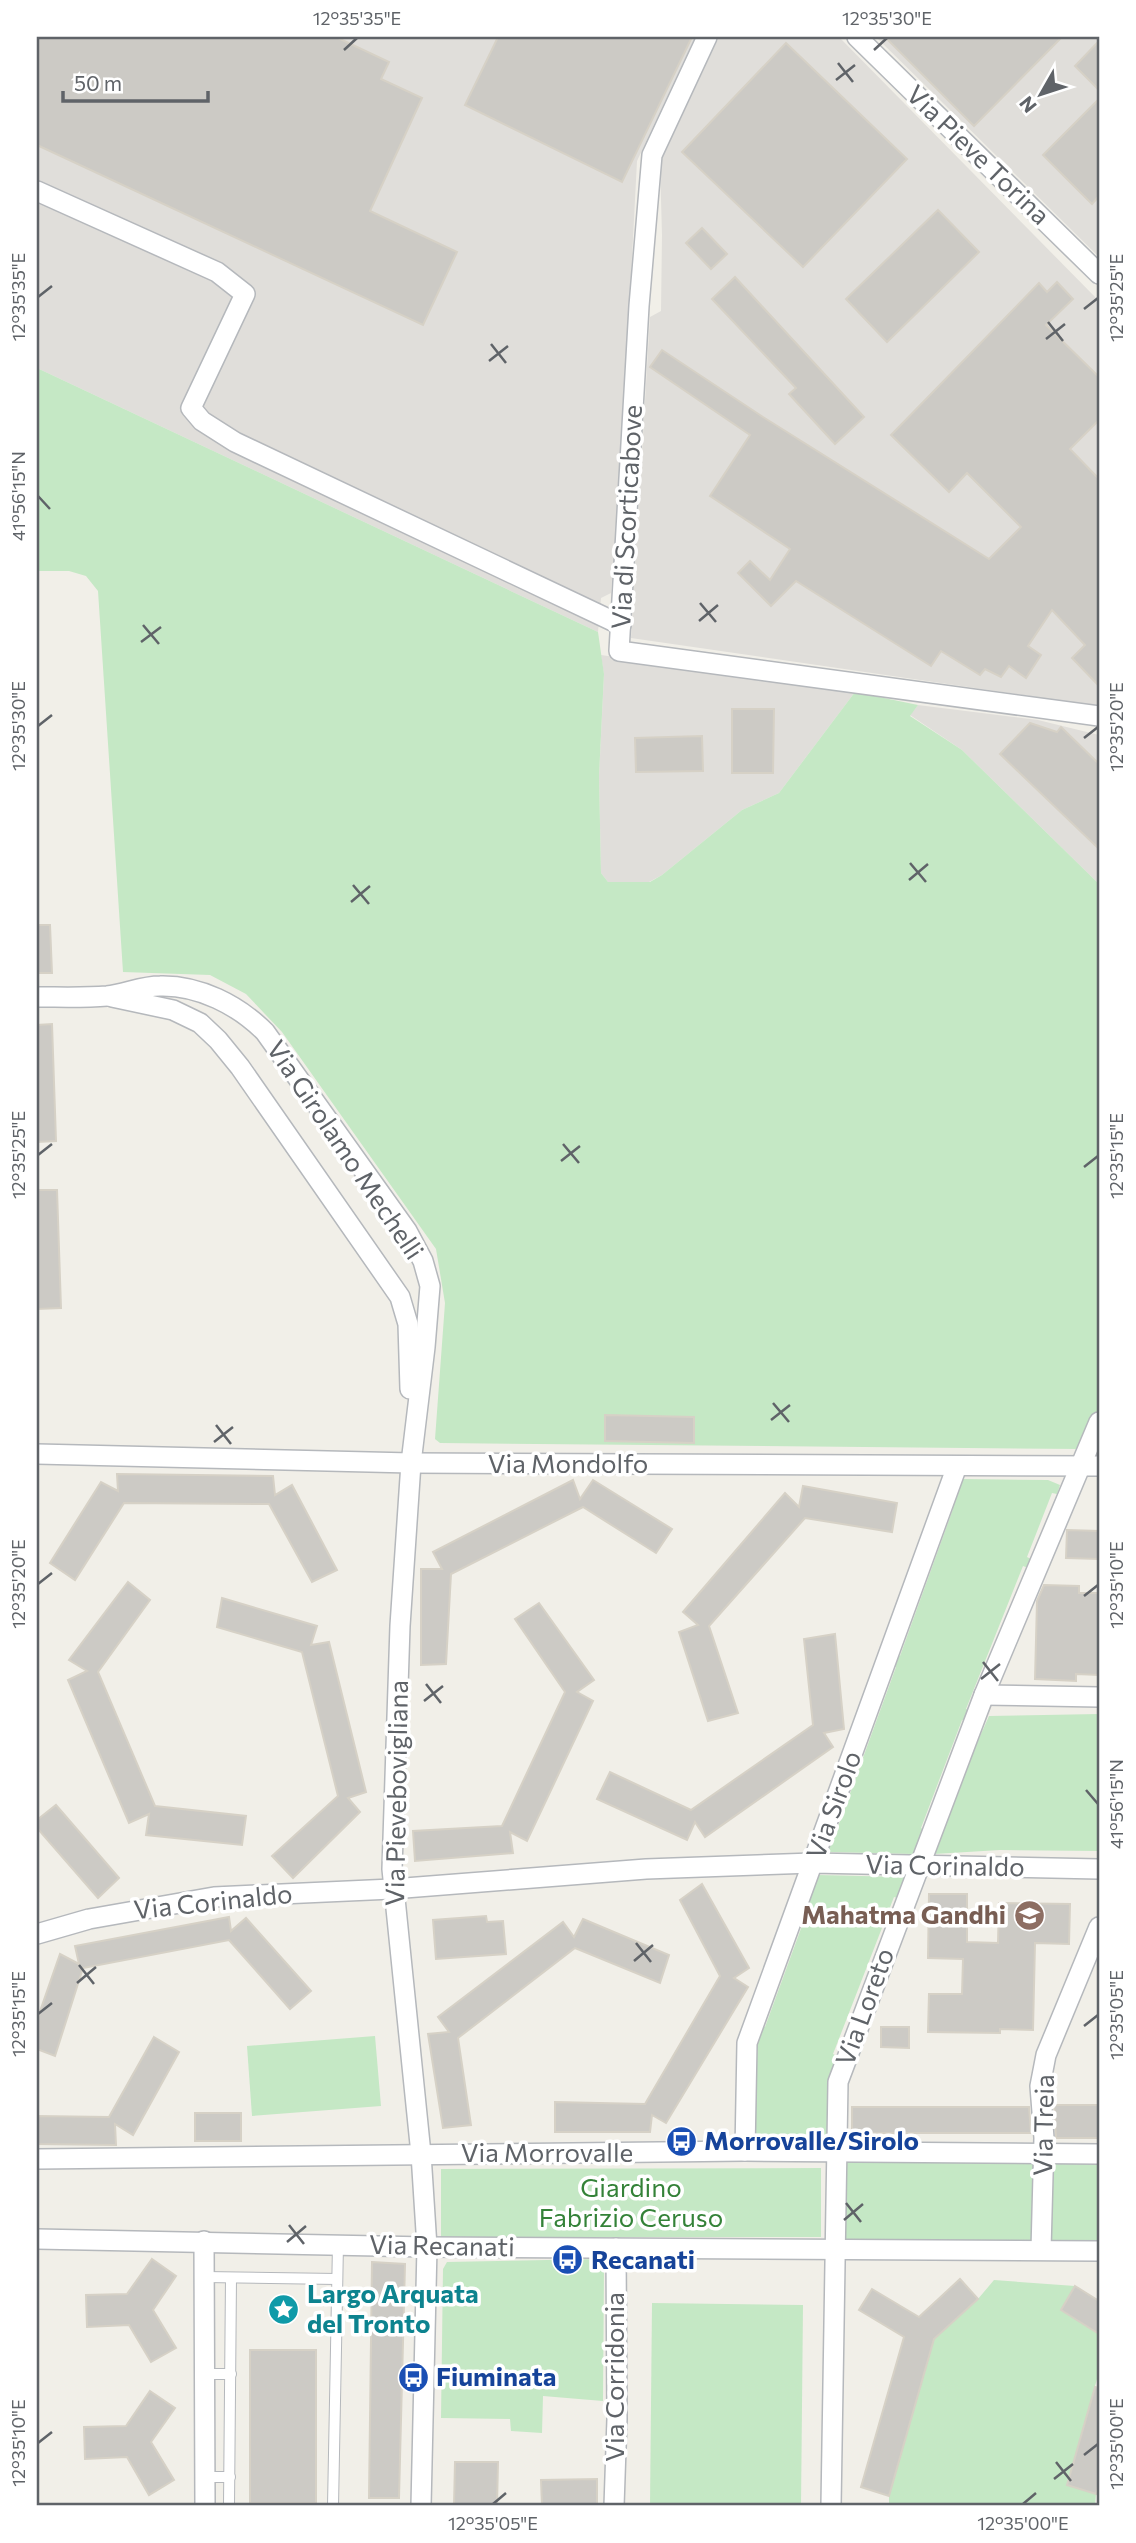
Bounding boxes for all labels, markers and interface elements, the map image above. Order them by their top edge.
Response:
text: 12°35'35"E [313,7,401,29]
text: 12°35'30"E [842,7,932,29]
scale bar [63,60,208,104]
north arrow [1006,60,1076,130]
text: 50 m [74,70,122,95]
street label: Via Pieve Torina [901,78,1057,230]
text: N [1014,92,1041,118]
text: 12°35'35"E [7,253,29,341]
text: 12°35'25"E [1105,254,1127,342]
street label: Via di Scorticabove [604,404,647,630]
text: 41°56'15"N [7,451,29,541]
text: 12°35'30"E [7,681,29,771]
text: 12°35'20"E [1105,682,1127,772]
street label: Via Girolamo Mechelli [261,1034,431,1265]
text: 12°35'25"E [7,1111,29,1199]
text: 12°35'15"E [1105,1113,1127,1199]
street label: Via Mondolfo [488,1447,648,1478]
text: 12°35'20"E [7,1539,29,1629]
text: 12°35'10"E [1105,1541,1127,1629]
street label: Via Pievebovigliana [378,1680,413,1906]
street label: Via Sirolo [799,1746,866,1863]
text: 41°56'15"N [1105,1759,1127,1849]
street label: Via Corinaldo [865,1848,1025,1881]
street label: Via Corinaldo [132,1877,294,1924]
place label: Mahatma Gandhi [801,1898,1006,1929]
school or university icon: Mahatma Gandhi [1012,1898,1046,1932]
street label: Via Loreto [828,1943,899,2070]
text: 12°35'05"E [1105,1970,1127,2060]
text: 12°35'15"E [7,1971,29,2057]
street label: Via Treia [1026,2074,1059,2176]
bus stop icon: Morrovalle/Sirolo [664,2124,698,2158]
place label: Morrovalle/Sirolo [704,2124,919,2155]
street label: Via Morrovalle [461,2136,633,2167]
park label: Giardino Fabrizio Ceruso [539,2171,723,2232]
street label: Via Recanati [369,2228,515,2261]
bus stop icon: Recanati [551,2243,585,2277]
place label: Recanati [591,2243,695,2274]
place label: Largo Arquata del Tronto [307,2277,479,2338]
place icon: Largo Arquata del Tronto [267,2292,301,2326]
street label: Via Corridonia [598,2292,629,2462]
bus stop icon: Fiuminata [396,2360,430,2394]
place label: Fiuminata [436,2360,556,2391]
text: 12°35'00"E [1105,2398,1127,2490]
text: 12°35'10"E [7,2399,29,2487]
text: 12°35'05"E [448,2512,538,2534]
text: 12°35'00"E [977,2512,1069,2534]

